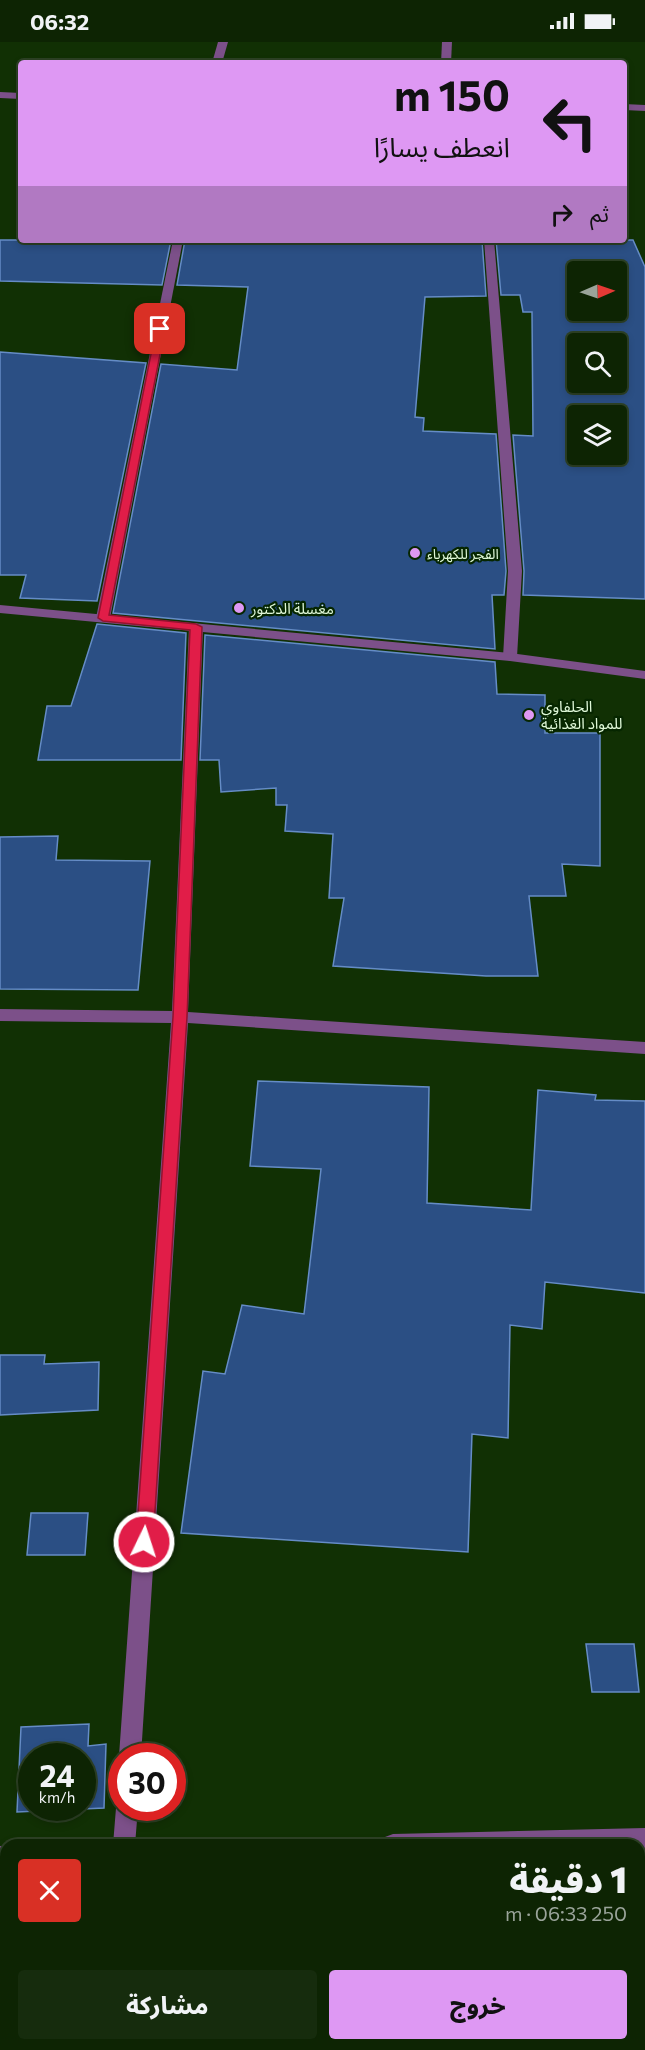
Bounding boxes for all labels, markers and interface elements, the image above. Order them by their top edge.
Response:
text: 06:32 [30,8,89,35]
text: 150 m [394,68,510,120]
icon: left [531,84,609,162]
text: انعطف يسارًا [374,130,510,163]
icon: right [545,198,578,231]
text: ثم [590,200,609,227]
north arrow [567,261,627,321]
map controls [567,261,627,465]
pin [134,303,185,354]
icon: arrive [143,312,176,345]
button: search [567,333,627,393]
button: layers [567,405,627,465]
place label: الفجر للكهرباء [427,545,499,563]
marker: الفجر للكهرباء [408,546,422,560]
place label: مغسلة الدكتور [250,599,334,618]
marker: مغسلة الدكتور [232,601,246,615]
place label: الحلفاوي للمواد الغذائية [541,697,623,733]
marker: الحلفاوي للمواد الغذائية [522,708,536,722]
position arrow [112,1510,176,1574]
speed limit sign: 30 [108,1743,186,1821]
text: 24 [39,1756,75,1793]
text: km/h [39,1788,75,1806]
text: 1 دقيقة [509,1856,627,1900]
button: close [18,1859,81,1922]
text: 250 m · 06:33 [505,1901,627,1925]
button: مشاركة [18,1970,317,2039]
button: خروج [329,1970,627,2039]

